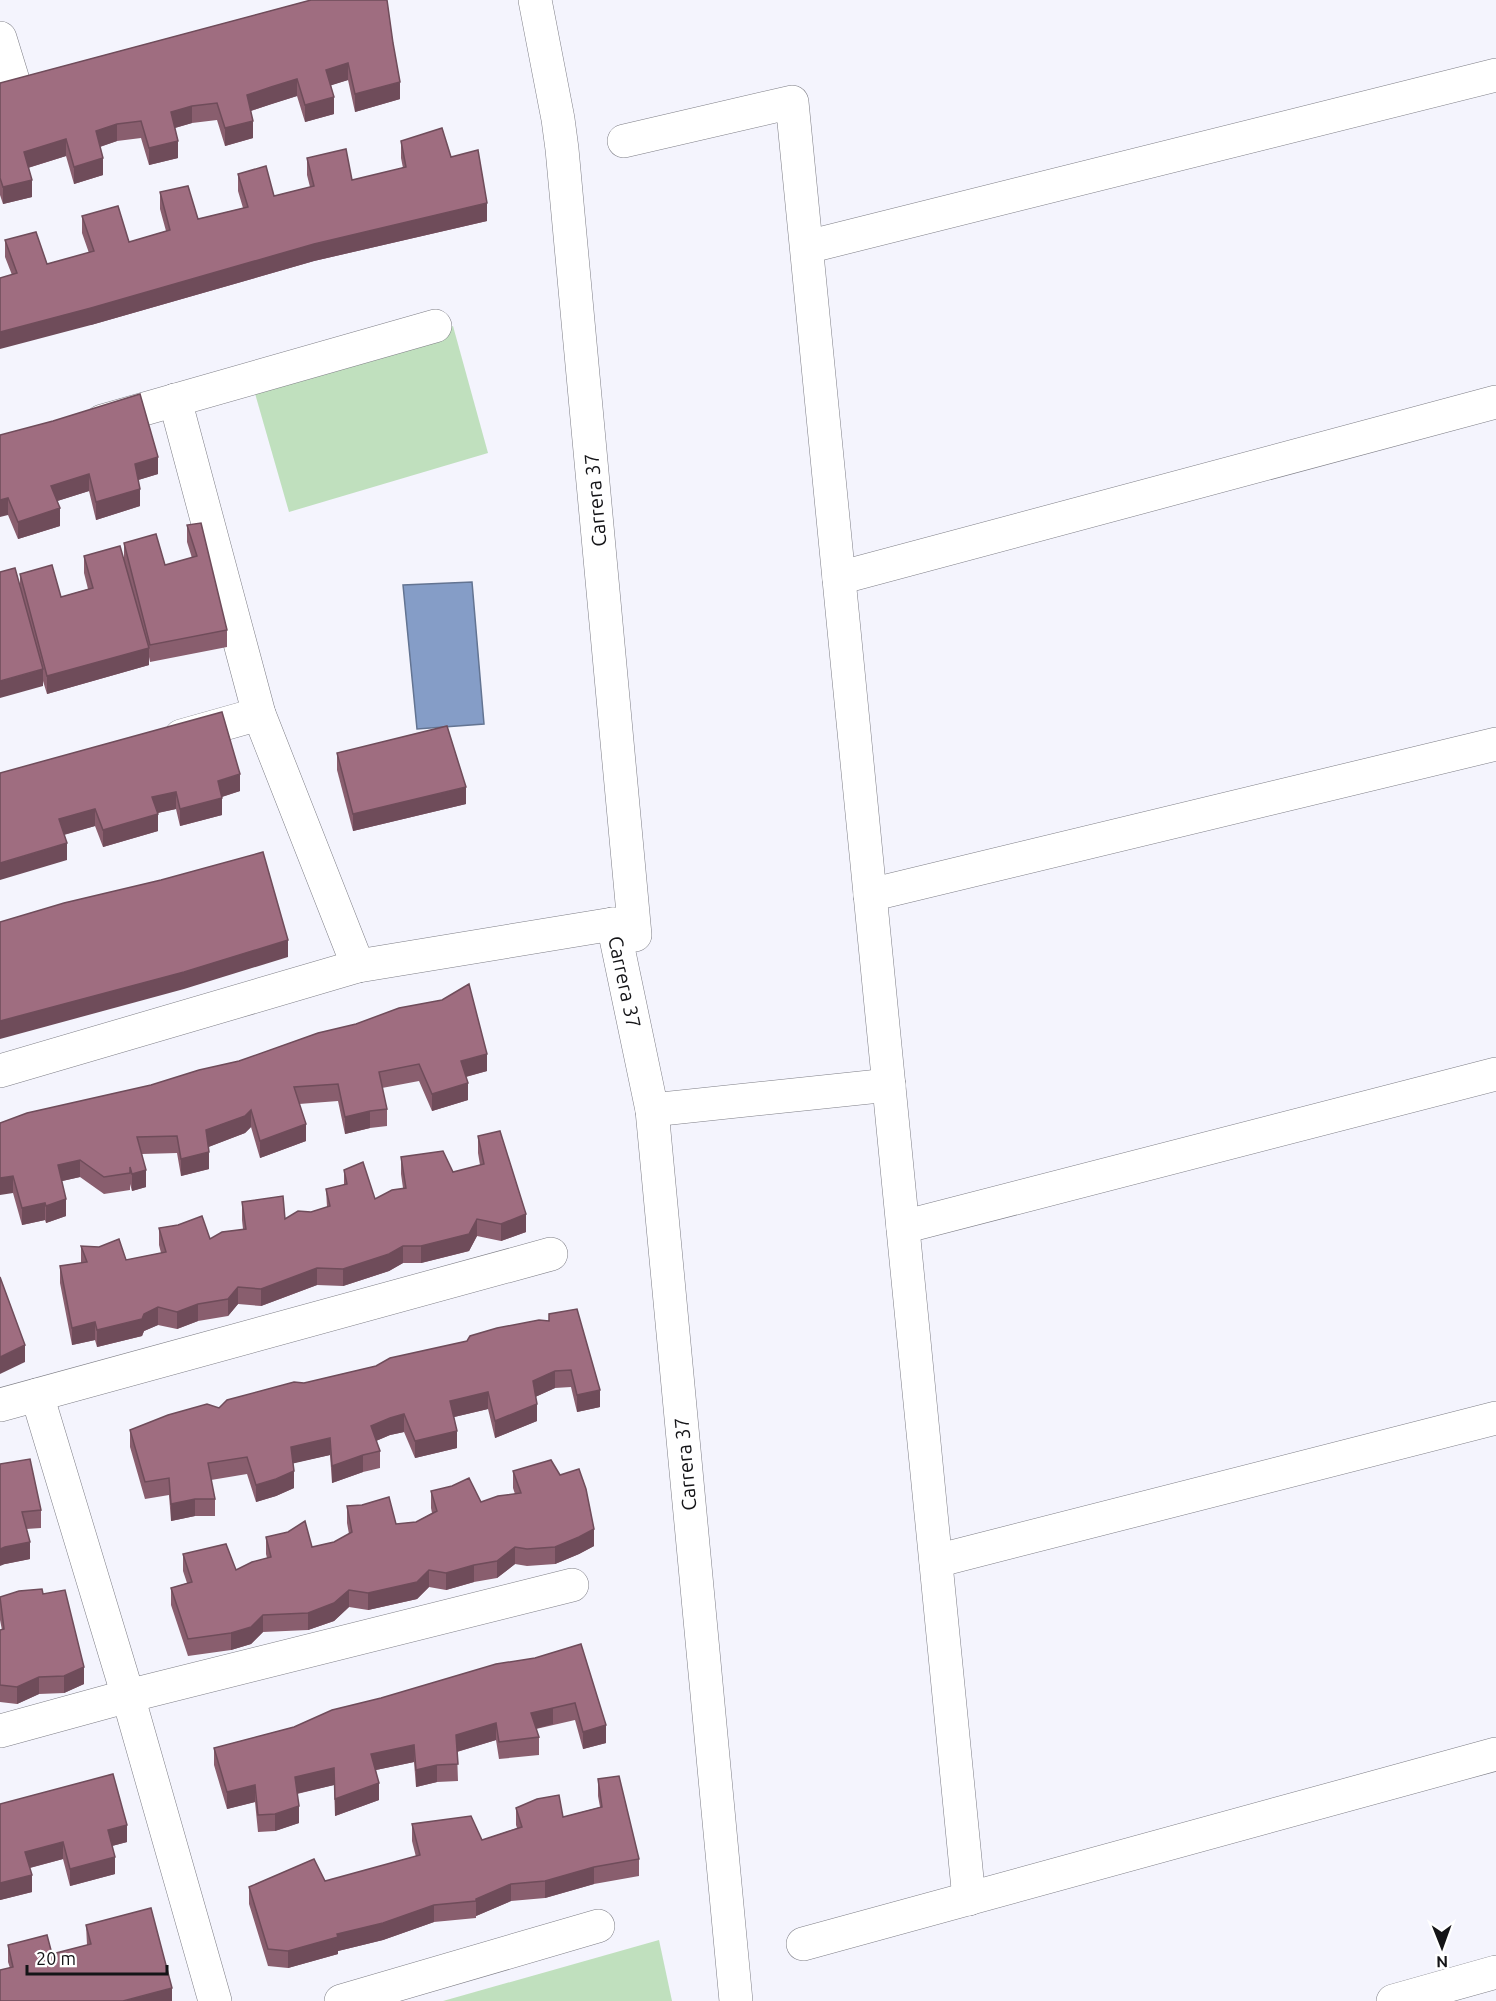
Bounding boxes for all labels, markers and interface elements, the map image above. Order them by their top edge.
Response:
street label: Carrera 37 [579,452,611,548]
street label: Carrera 37 [604,934,646,1030]
street label: Carrera 37 [669,1416,701,1512]
north arrow [1412,1917,1472,1977]
scale bar [27,1938,166,1976]
text: 20 m [36,1948,76,1968]
text: N [1436,1953,1448,1971]

